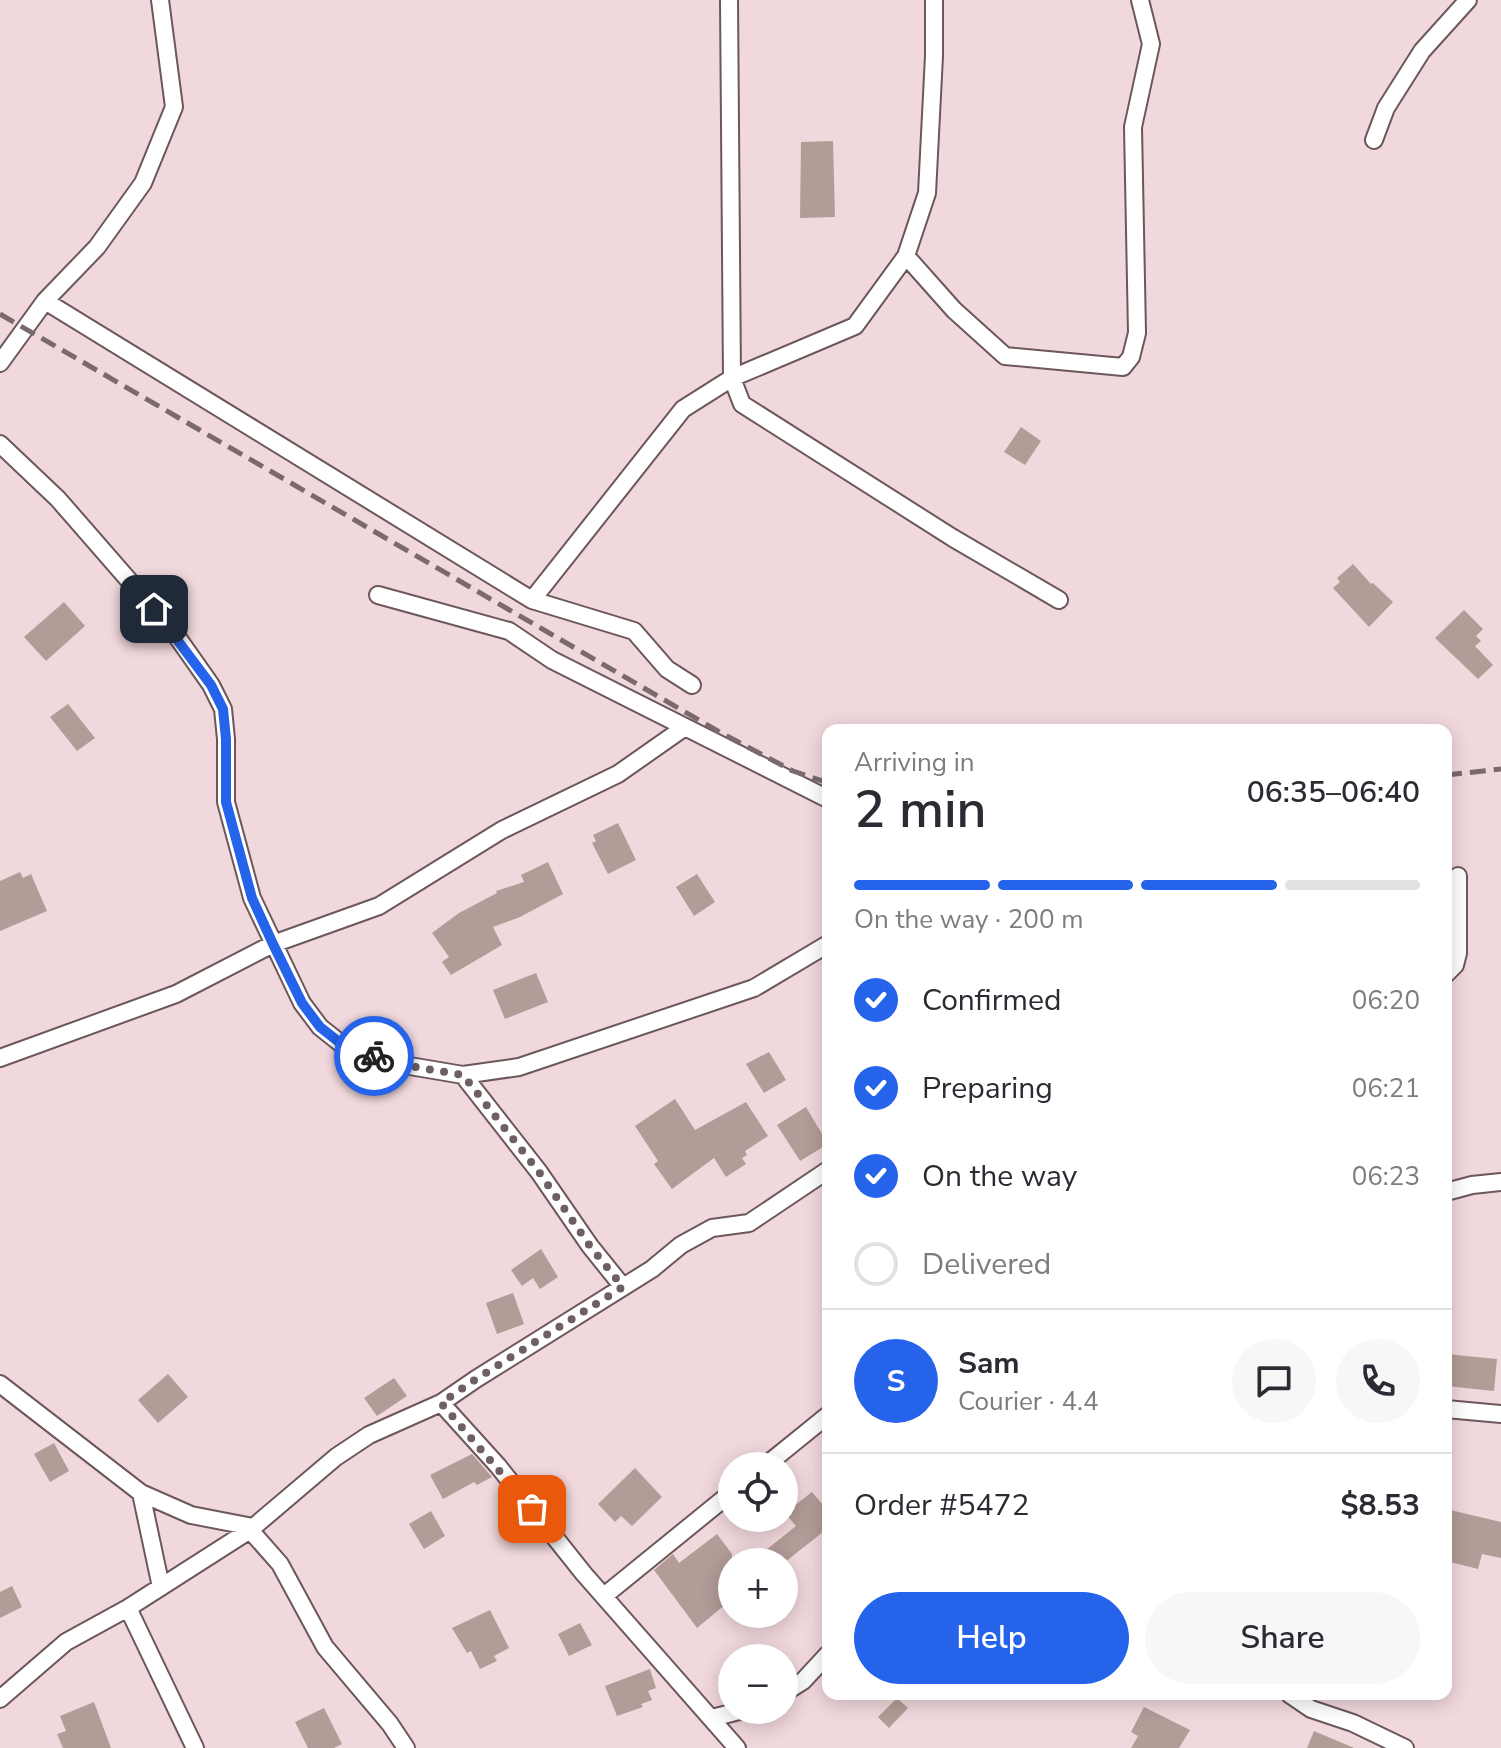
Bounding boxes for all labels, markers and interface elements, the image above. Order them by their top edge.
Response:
pin [120,575,188,643]
icon: home [132,587,176,631]
text: Arriving in [854,745,975,780]
text: 06:35–06:40 [1247,772,1420,813]
text: 2 min [854,774,987,845]
text: On the way · 200 m [854,902,1083,937]
icon: check [854,978,898,1022]
text: Confirmed [922,980,1062,1021]
text: 06:20 [1352,983,1420,1018]
courier [334,1016,414,1096]
icon: bike [352,1034,396,1078]
icon: check [854,1066,898,1110]
text: Preparing [922,1068,1053,1109]
text: 06:21 [1352,1071,1420,1106]
icon: check [854,1154,898,1198]
text: On the way [922,1156,1077,1197]
text: 06:23 [1352,1159,1420,1194]
text: Delivered [922,1244,1051,1285]
button: chat [1232,1339,1316,1423]
button: phone [1336,1339,1420,1423]
text: Sam [958,1343,1020,1384]
text: S [887,1361,905,1402]
text: Courier · 4.4 [958,1384,1099,1419]
map controls [718,1452,798,1724]
button: locate [718,1452,798,1532]
pin [498,1475,566,1543]
text: Order #5472 [854,1485,1029,1526]
text: $8.53 [1341,1485,1420,1526]
icon: bag [510,1487,554,1531]
button: + [718,1548,798,1628]
button: Help [854,1592,1129,1684]
button: Share [1145,1592,1420,1684]
button: − [718,1644,798,1724]

